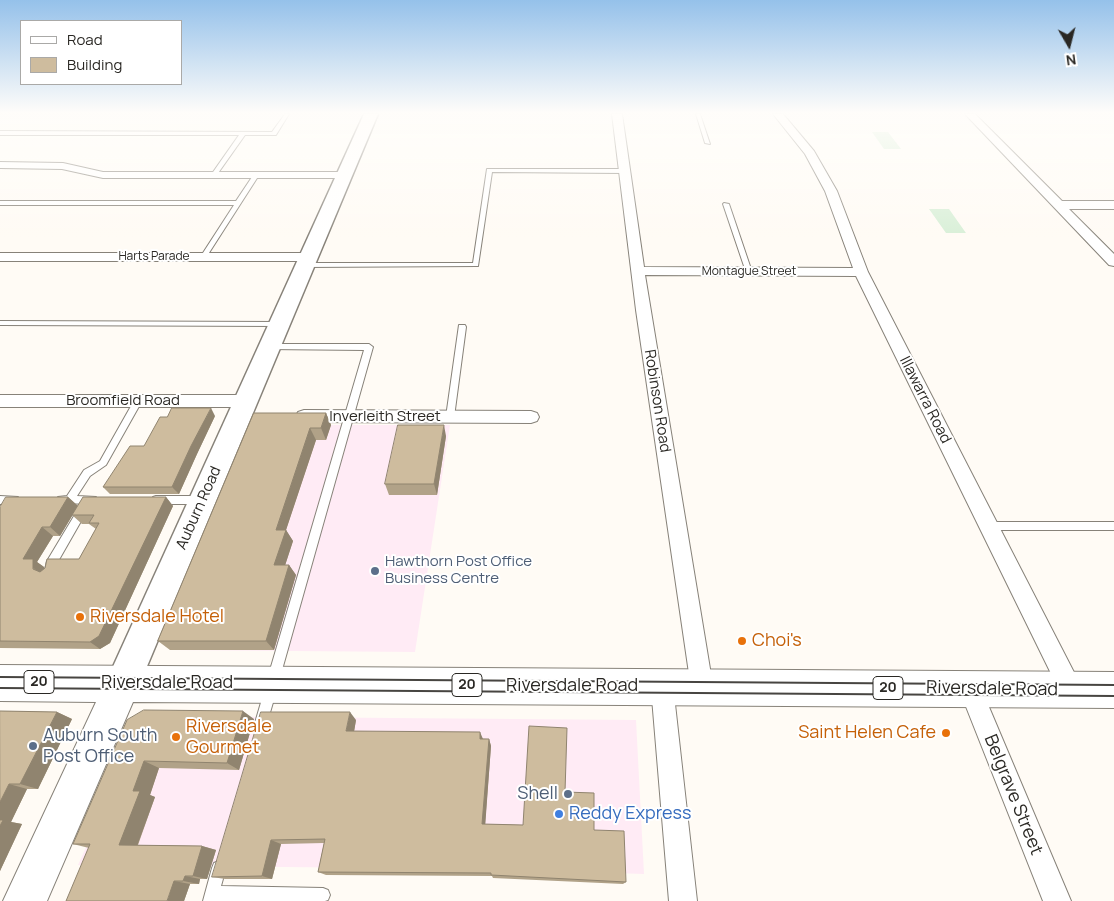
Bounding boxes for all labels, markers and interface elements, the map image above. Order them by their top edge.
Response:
legend [20,20,182,85]
north arrow [1044,20,1094,70]
text: Road [67,29,103,50]
text: N [1065,50,1077,70]
text: Building [67,54,122,75]
street label: Harts Parade [118,250,190,264]
street label: Montague Street [702,265,796,279]
street label: Robinson Road [640,348,674,454]
street label: Illawarra Road [895,353,955,447]
street label: Broomfield Road [66,392,180,410]
street label: Inverleith Street [329,408,441,426]
street label: Auburn Road [173,464,225,552]
place label: Hawthorn Post Office Business Centre [385,553,532,588]
marker: Hawthorn Post Office Business Centre [369,565,381,577]
place label: Riversdale Hotel [90,606,224,628]
marker: Riversdale Hotel [74,611,86,623]
place label: Choi's [752,630,802,652]
marker: Choi's [736,635,748,647]
road number: 20 [24,670,54,694]
street label: Riversdale Road [101,672,233,694]
road number: 20 [452,674,482,696]
street label: Riversdale Road [506,675,638,697]
road number: 20 [873,676,903,700]
street label: Riversdale Road [926,677,1058,701]
place label: Riversdale Gourmet [186,716,272,759]
place label: Saint Helen Cafe [798,722,936,744]
place label: Auburn South Post Office [43,725,158,768]
marker: Saint Helen Cafe [940,727,952,739]
marker: Riversdale Gourmet [170,731,182,743]
street label: Belgrave Street [979,732,1047,858]
marker: Auburn South Post Office [27,740,39,752]
place label: Shell [517,783,558,805]
marker: Shell [562,788,574,800]
place label: Reddy Express [569,803,691,825]
marker: Reddy Express [553,808,565,820]

